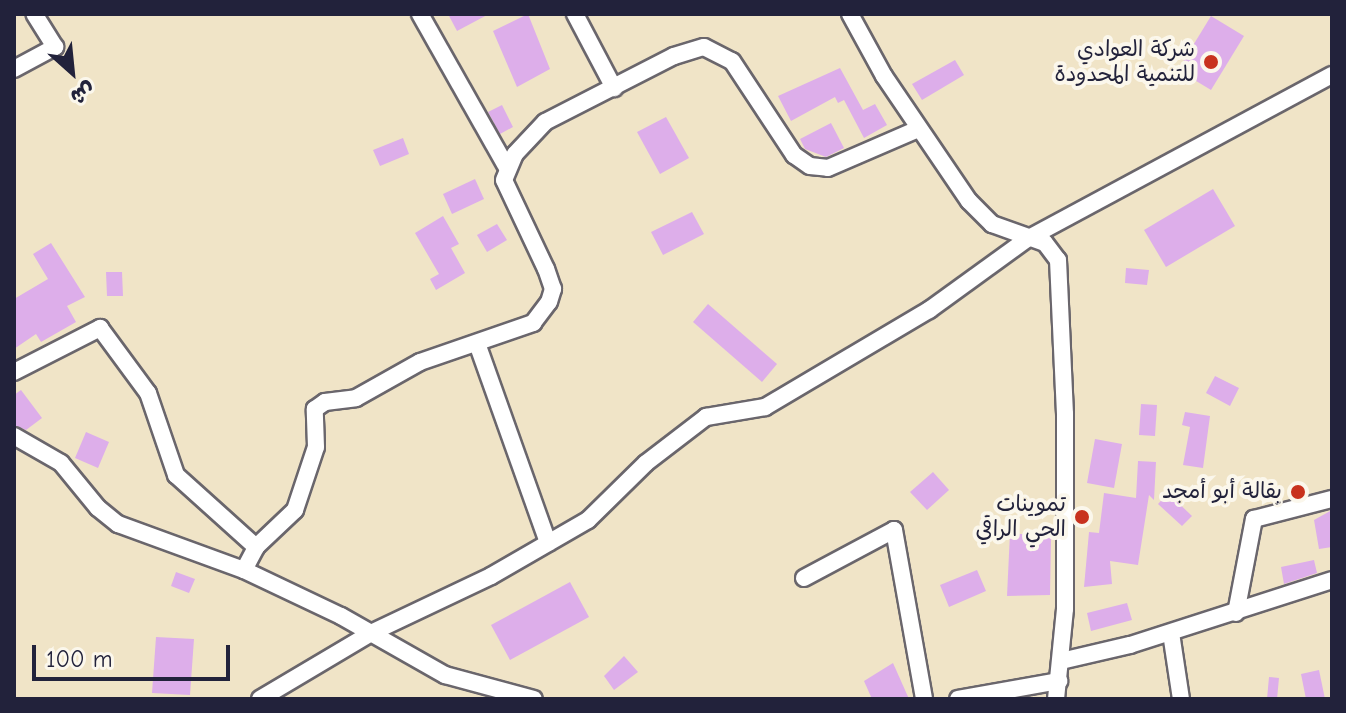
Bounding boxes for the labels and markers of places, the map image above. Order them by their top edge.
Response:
place label: شركة العوادي للتنمية المحدودة [1055,36,1195,88]
marker: شركة العوادي للتنمية المحدودة [1202,53,1220,71]
place label: بقالة أبو أمجد [1162,479,1282,505]
marker: بقالة أبو أمجد [1289,483,1307,501]
place label: تموينات الحي الراقي [976,491,1066,542]
marker: تموينات الحي الراقي [1073,508,1091,526]

